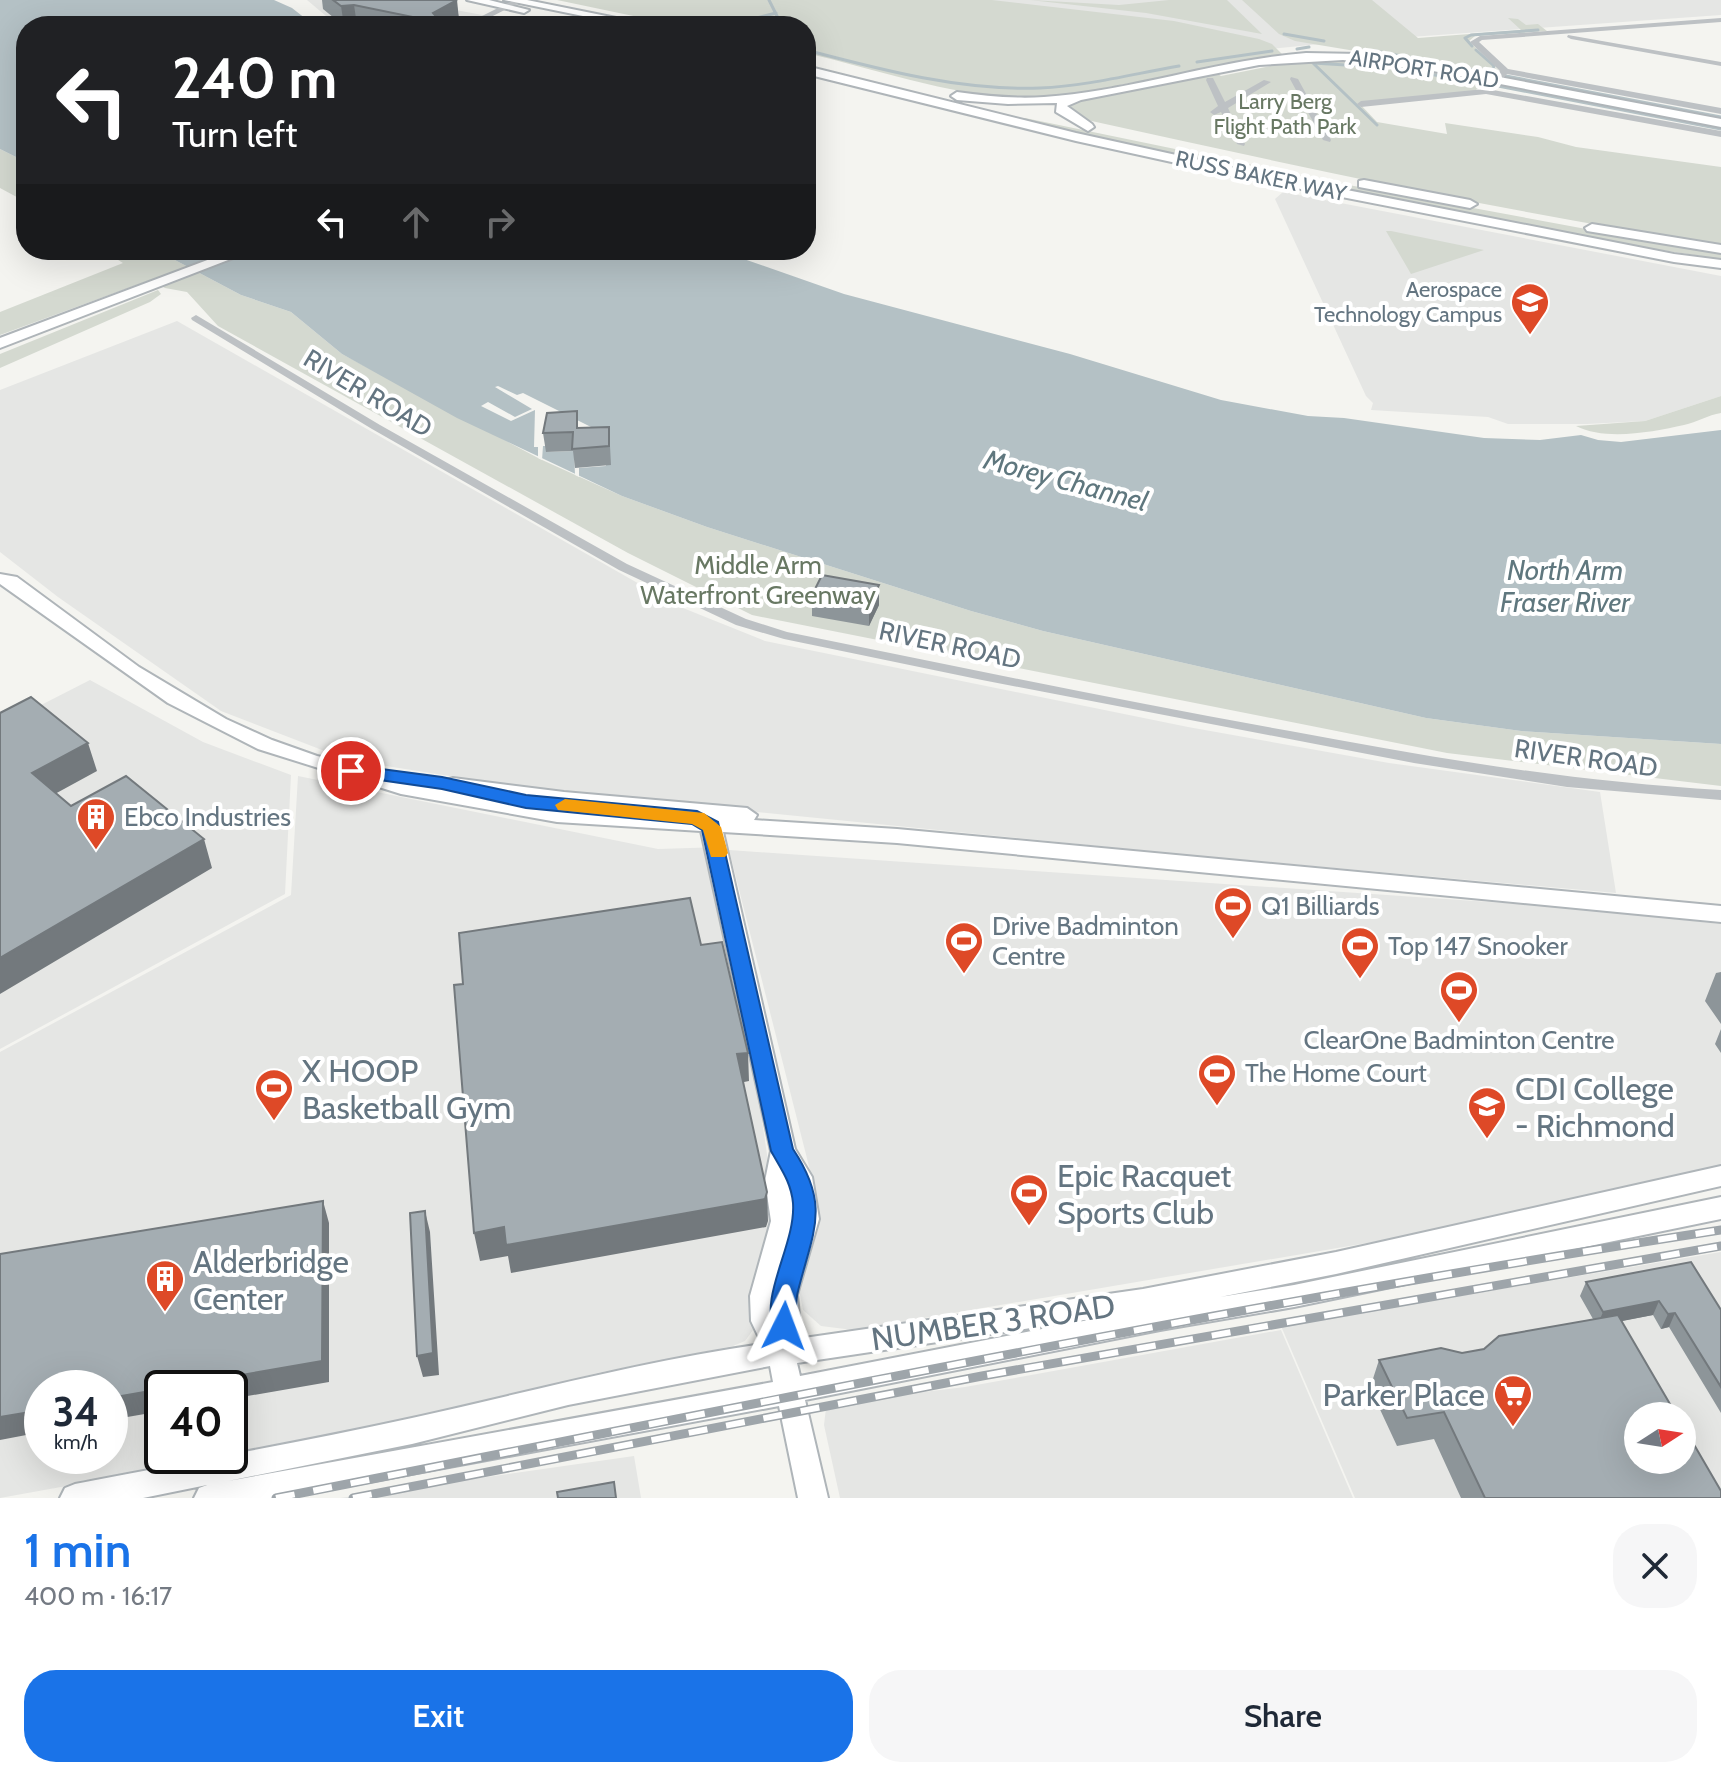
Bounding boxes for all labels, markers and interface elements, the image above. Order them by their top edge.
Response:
text: 240 m [172,44,337,112]
street label: AIRPORT ROAD [1347,44,1501,94]
icon: left [40,48,144,152]
park label: Larry Berg Flight Path Park [1214,88,1357,140]
text: Turn left [172,112,297,156]
street label: RUSS BAKER WAY [1173,145,1349,207]
icon: left [310,200,354,244]
icon: ahead [394,200,438,244]
icon: right [478,200,522,244]
place label: Aerospace Technology Campus [1314,276,1502,328]
school or university icon: Aerospace Technology Campus [1509,281,1551,336]
street label: RIVER ROAD [298,342,438,444]
water label: Morey Channel [979,442,1152,518]
park label: Middle Arm Waterfront Greenway [640,549,876,611]
water label: North Arm Fraser River [1500,553,1631,619]
street label: RIVER ROAD [876,614,1024,676]
street label: RIVER ROAD [1512,732,1660,784]
pin [317,737,385,805]
icon: arrive [329,749,373,793]
building icon: Ebco Industries [75,796,117,851]
place label: Ebco Industries [124,801,291,833]
sports icon: Q1 Billiards [1212,885,1254,940]
place label: Q1 Billiards [1261,890,1380,922]
place label: Drive Badminton Centre [992,910,1179,972]
sports icon: Drive Badminton Centre [943,920,985,975]
sports icon: Top 147 Snooker [1339,925,1381,980]
place label: Top 147 Snooker [1388,930,1568,962]
sports icon: ClearOne Badminton Centre [1438,969,1480,1024]
place label: ClearOne Badminton Centre [1303,1024,1615,1056]
place label: X HOOP Basketball Gym [302,1051,511,1127]
sports icon: The Home Court [1196,1052,1238,1107]
place label: The Home Court [1245,1057,1427,1089]
sports icon: X HOOP Basketball Gym [253,1067,295,1122]
place label: CDI College - Richmond [1515,1069,1675,1145]
school or university icon: CDI College - Richmond [1466,1085,1508,1140]
place label: Epic Racquet Sports Club [1057,1156,1232,1232]
sports icon: Epic Racquet Sports Club [1008,1172,1050,1227]
place label: Alderbridge Center [193,1242,349,1318]
building icon: Alderbridge Center [144,1258,186,1313]
position arrow [742,1284,826,1368]
street label: NUMBER 3 ROAD [869,1286,1117,1358]
speed limit sign: 40 [144,1370,248,1474]
supermarket icon: Parker Place [1492,1373,1534,1428]
place label: Parker Place [1323,1375,1485,1414]
text: 34 [53,1387,99,1436]
north arrow [1624,1402,1696,1474]
map controls [1624,1402,1696,1474]
text: km/h [54,1430,98,1454]
text: 1 min [24,1521,131,1579]
button: close [1613,1524,1697,1608]
text: 400 m · 16:17 [24,1580,172,1612]
button: Exit [24,1670,853,1762]
button: Share [869,1670,1697,1762]

